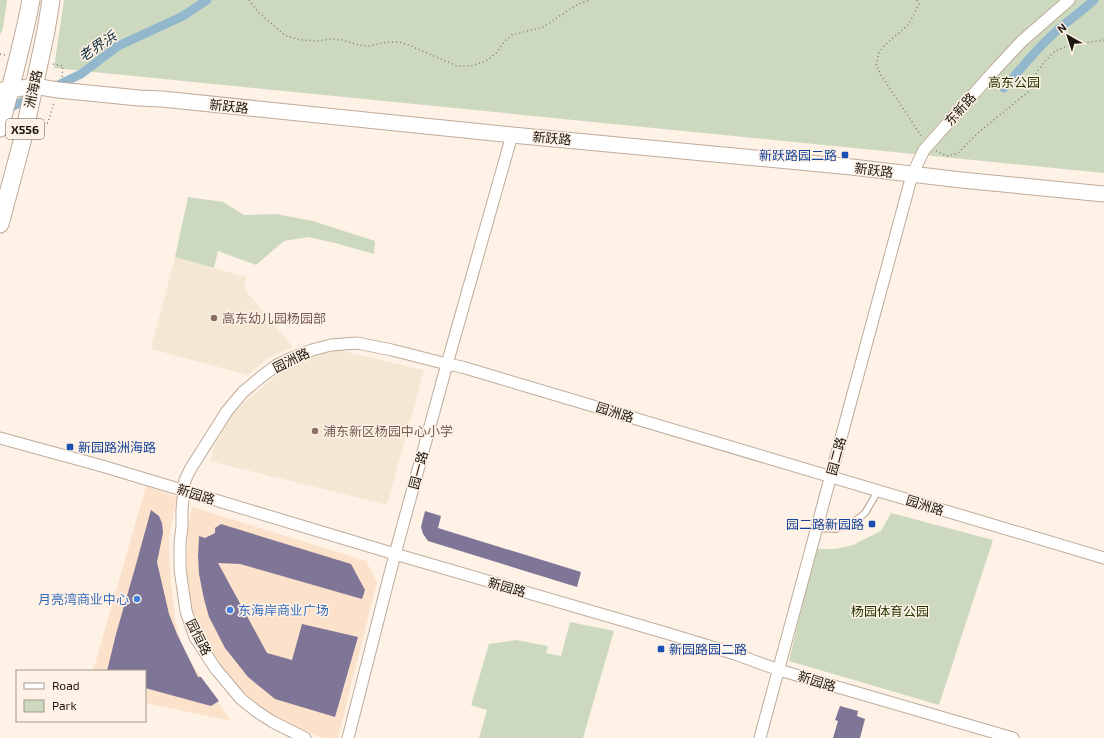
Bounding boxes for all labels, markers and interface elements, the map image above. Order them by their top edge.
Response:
north arrow [1048,16,1088,56]
text: N [1054,20,1069,35]
water label: 老界浜 [75,27,120,65]
street label: 洲海路 [21,68,45,110]
park label: 高东公园 [988,74,1040,90]
street label: 东新路 [941,89,979,129]
street label: 新跃路 [209,96,249,116]
road number: X556 [6,119,44,139]
street label: 新跃路 [532,128,572,148]
place label: 新跃路园二路 [759,147,837,163]
marker: 新跃路园二路 [840,150,850,160]
street label: 新跃路 [854,160,894,180]
place label: 高东幼儿园杨园部 [222,310,326,326]
marker: 高东幼儿园杨园部 [209,313,219,323]
street label: 园洲路 [270,344,312,376]
street label: 园洲路 [594,399,636,425]
place label: 浦东新区杨园中心小学 [323,423,453,439]
marker: 浦东新区杨园中心小学 [310,426,320,436]
street label: 园二路 [823,435,849,477]
place label: 新园路洲海路 [78,439,156,455]
marker: 新园路洲海路 [65,442,75,452]
street label: 园一路 [405,449,431,491]
street label: 新园路 [175,481,217,507]
street label: 园洲路 [904,492,946,518]
place label: 园二路新园路 [786,516,864,532]
marker: 园二路新园路 [867,519,877,529]
street label: 新园路 [486,574,528,600]
place label: 月亮湾商业中心 [38,591,129,607]
marker: 月亮湾商业中心 [132,594,142,604]
place label: 东海岸商业广场 [238,602,329,618]
park label: 杨园体育公园 [851,603,929,619]
marker: 东海岸商业广场 [225,605,235,615]
street label: 园恒路 [183,616,215,658]
place label: 新园路园二路 [669,641,747,657]
marker: 新园路园二路 [656,644,666,654]
street label: 新园路 [796,668,838,694]
legend [16,670,146,722]
text: Road [52,678,80,692]
text: Park [52,698,77,712]

